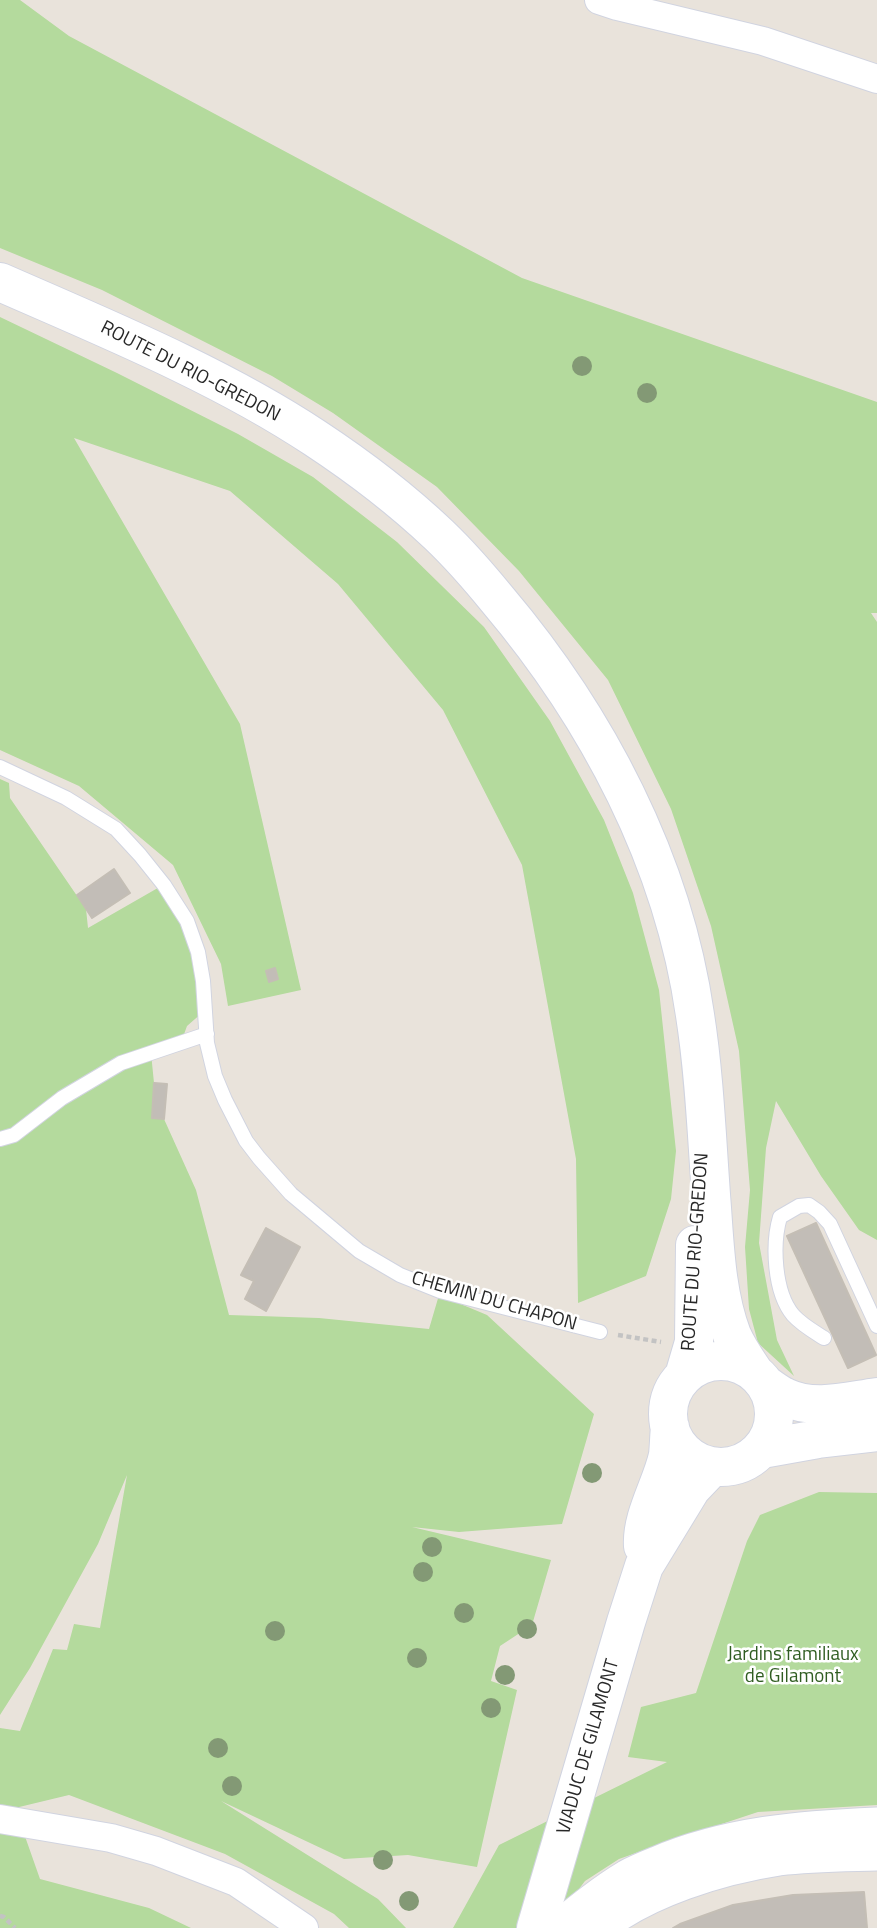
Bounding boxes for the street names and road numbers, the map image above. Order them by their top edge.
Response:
street label: ROUTE DU RIO-GREDON [96,317,284,427]
street label: ROUTE DU RIO-GREDON [678,1152,714,1352]
street label: CHEMIN DU CHAPON [409,1267,579,1337]
street label: VIADUC DE GILAMONT [553,1657,625,1837]

